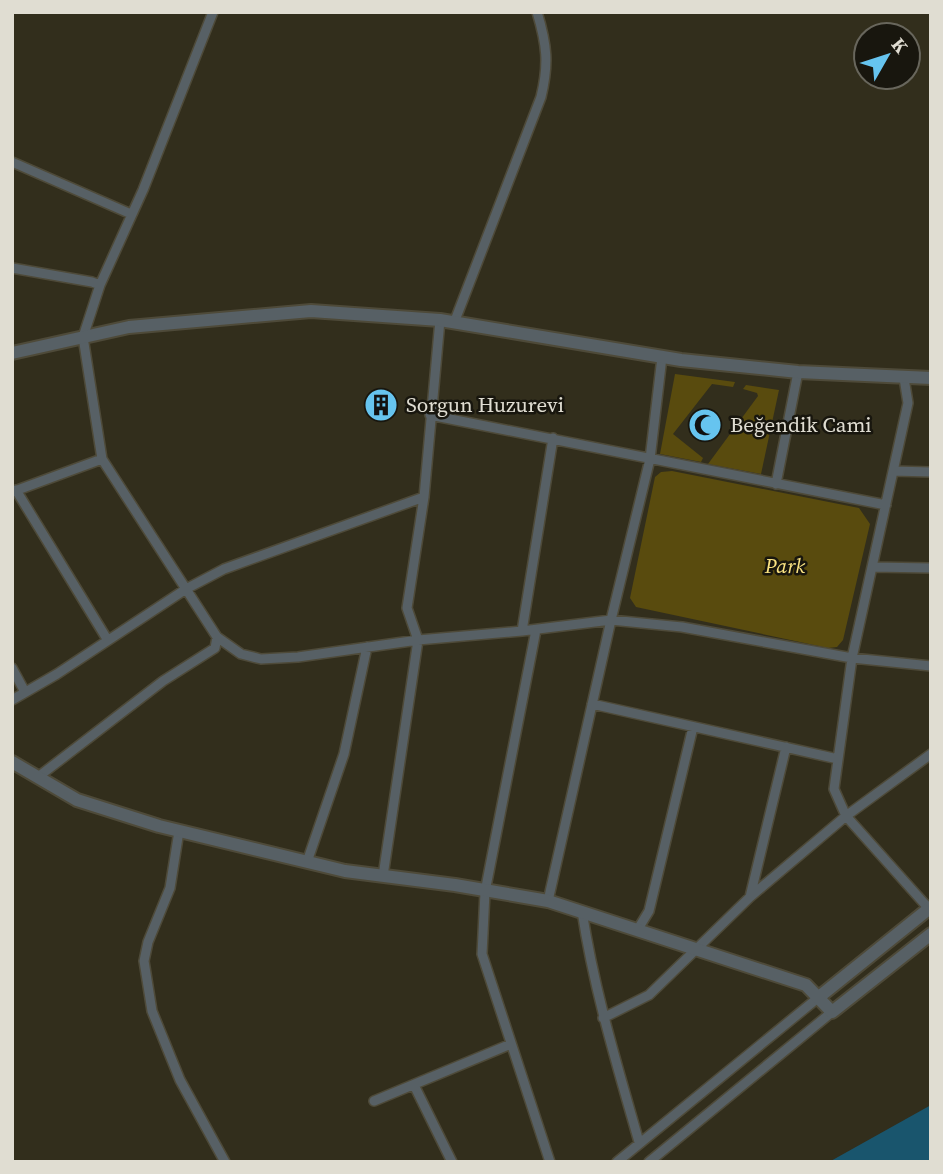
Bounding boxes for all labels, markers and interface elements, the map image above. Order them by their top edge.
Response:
north arrow [852,21,922,91]
text: K [886,32,915,59]
building icon: Sorgun Huzurevi [362,386,400,424]
place label: Sorgun Huzurevi [406,390,564,419]
mosque icon: Beğendik Cami [686,406,724,444]
place label: Beğendik Cami [730,410,872,439]
park label: Park [764,551,805,580]

